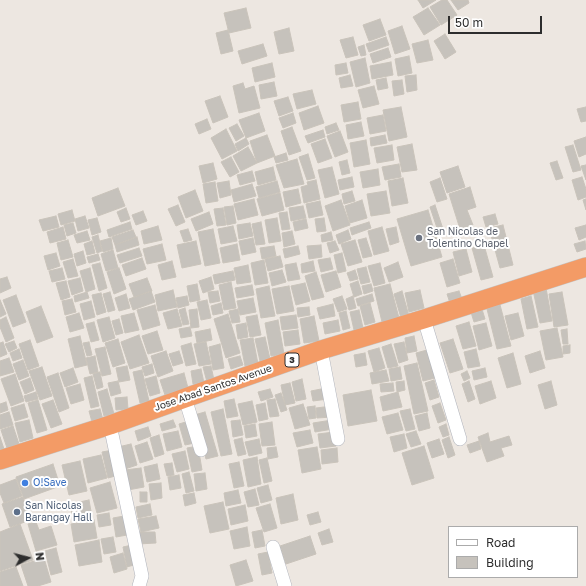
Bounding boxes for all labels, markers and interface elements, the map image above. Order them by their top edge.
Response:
scale bar [450,8,544,34]
text: 50 m [455,15,483,30]
place label: San Nicolas de Tolentino Chapel [427,226,508,250]
marker: San Nicolas de Tolentino Chapel [414,233,424,243]
road number: 3 [285,353,299,367]
street label: Jose Abad Santos Avenue [153,362,273,414]
place label: O!Save [33,477,66,489]
marker: O!Save [20,478,30,488]
place label: San Nicolas Barangay Hall [25,500,92,524]
marker: San Nicolas Barangay Hall [12,507,22,517]
legend [448,526,578,578]
text: Road [486,535,515,550]
north arrow [8,538,48,578]
text: N [33,552,47,561]
text: Building [486,555,534,570]

